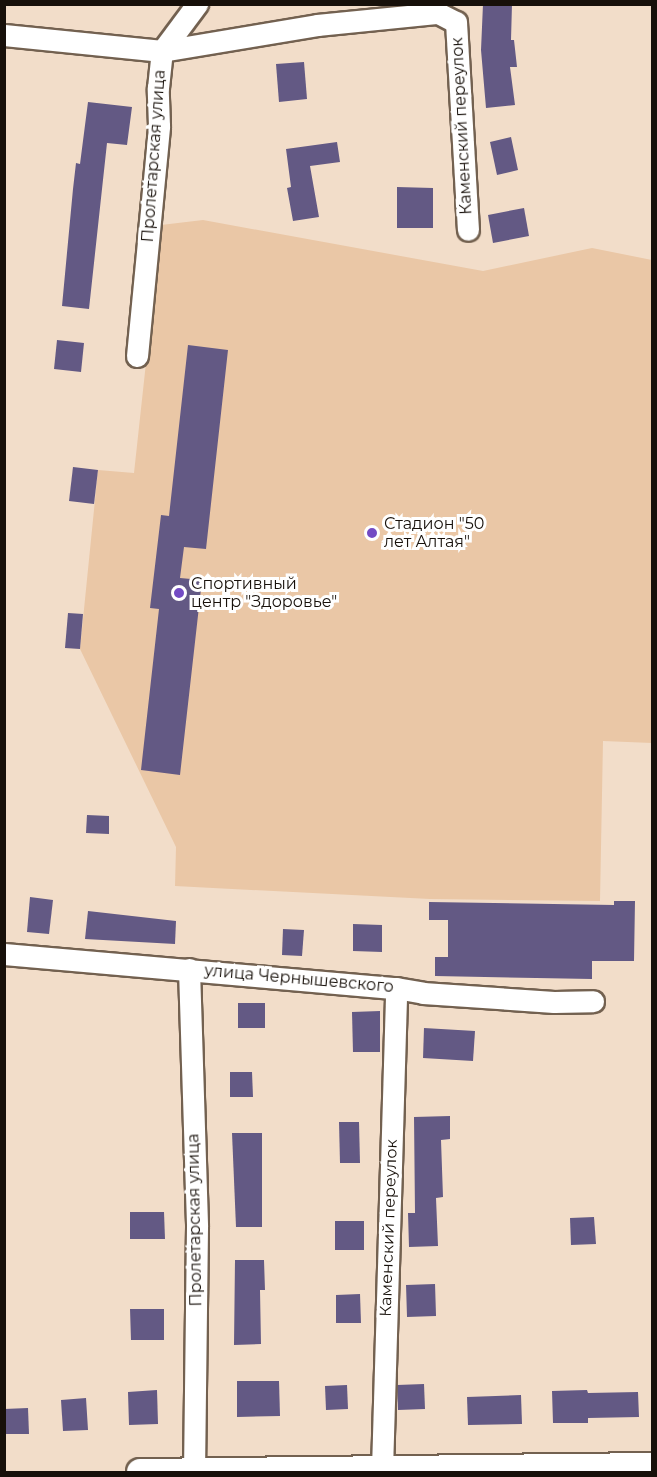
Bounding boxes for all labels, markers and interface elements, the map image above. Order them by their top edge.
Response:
street label: Каменский переулок [448,37,476,215]
street label: Пролетарская улица [138,69,170,243]
place label: Стадион "50 лет Алтая" [384,514,484,552]
marker: Стадион "50 лет Алтая" [365,526,379,540]
place label: Спортивный центр "Здоровье" [191,574,337,612]
marker: Спортивный центр "Здоровье" [172,586,186,600]
street label: улица Чернышевского [204,961,394,997]
street label: Пролетарская улица [184,1133,206,1307]
street label: Каменский переулок [376,1139,402,1317]

